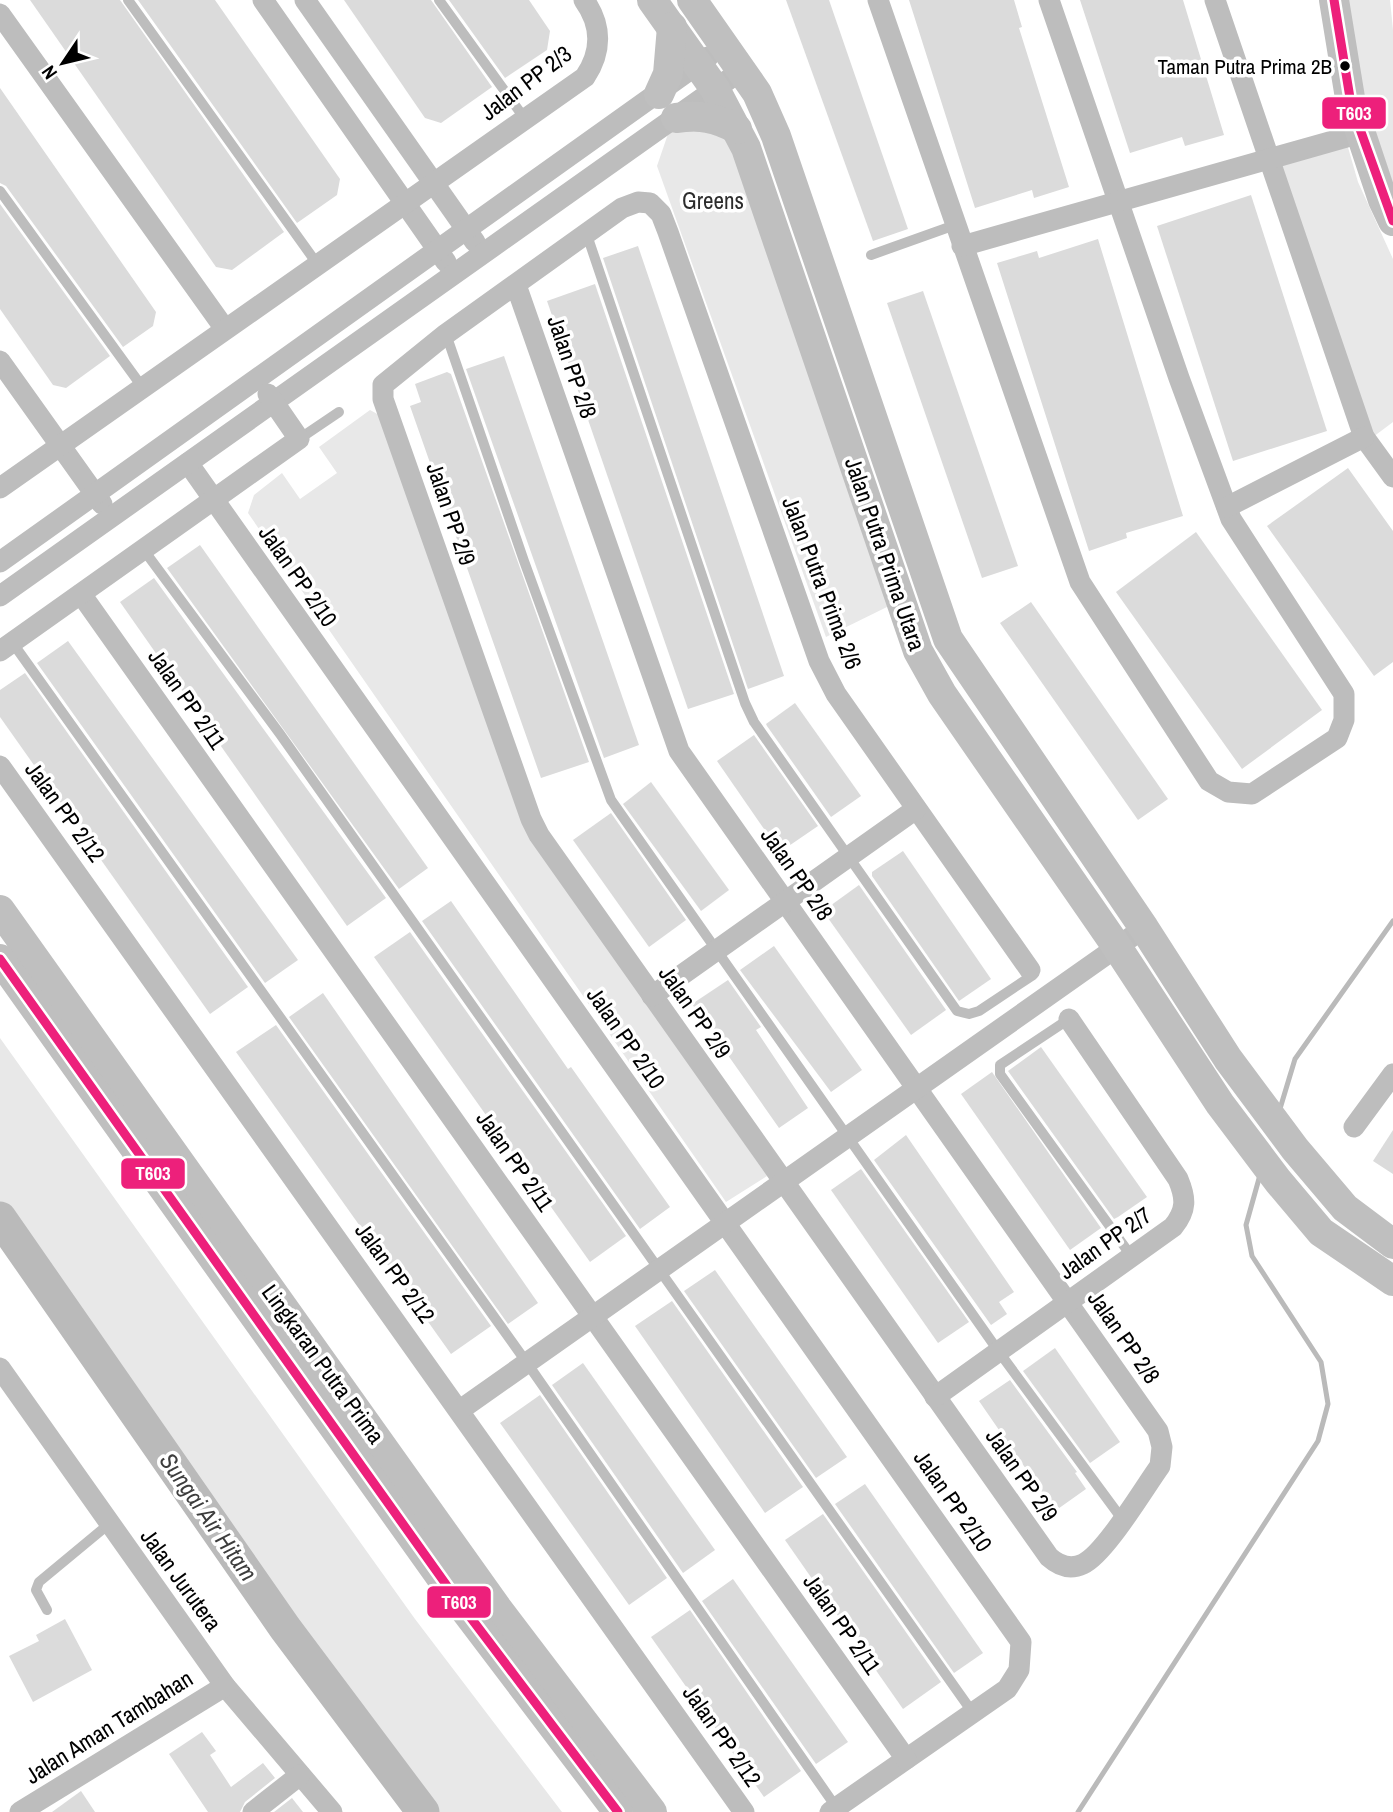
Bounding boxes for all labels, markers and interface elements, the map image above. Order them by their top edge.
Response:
north arrow [28,28,98,98]
street label: Jalan PP 2/3 [474,38,578,127]
place label: Taman Putra Prima 2B [1157,52,1332,81]
marker: Taman Putra Prima 2B [1338,59,1352,73]
text: N [35,61,63,85]
line badge: T603 [1321,96,1387,130]
text: T603 [1336,100,1372,126]
park label: Greens [682,185,744,216]
street label: Jalan PP 2/8 [540,311,604,422]
street label: Jalan Putra Prima Utara [838,453,933,655]
street label: Jalan PP 2/9 [419,458,483,569]
street label: Jalan Putra Prima 2/6 [775,492,870,674]
street label: Jalan PP 2/10 [252,519,345,633]
street label: Jalan PP 2/11 [142,642,234,755]
street label: Jalan PP 2/12 [18,755,112,868]
street label: Jalan PP 2/8 [754,821,841,926]
street label: Jalan PP 2/9 [652,959,739,1064]
street label: Jalan PP 2/10 [580,981,673,1095]
street label: Jalan PP 2/11 [470,1104,562,1217]
line badge: T603 [120,1157,186,1190]
text: T603 [135,1160,171,1186]
street label: Jalan PP 2/7 [1052,1199,1157,1286]
street label: Jalan PP 2/12 [348,1216,442,1329]
street label: Lingkaran Putra Prima [255,1278,392,1450]
street label: Jalan PP 2/8 [1081,1284,1168,1389]
street label: Jalan PP 2/9 [979,1422,1066,1527]
street label: Jalan PP 2/10 [907,1444,1000,1558]
water label: Sungai Air Hitam [153,1446,265,1587]
street label: Jalan Jurutera [134,1522,229,1638]
street label: Jalan PP 2/11 [797,1567,889,1680]
line badge: T603 [426,1585,492,1619]
text: T603 [441,1589,477,1615]
street label: Jalan Aman Tambahan [19,1663,198,1791]
street label: Jalan PP 2/12 [676,1679,769,1793]

